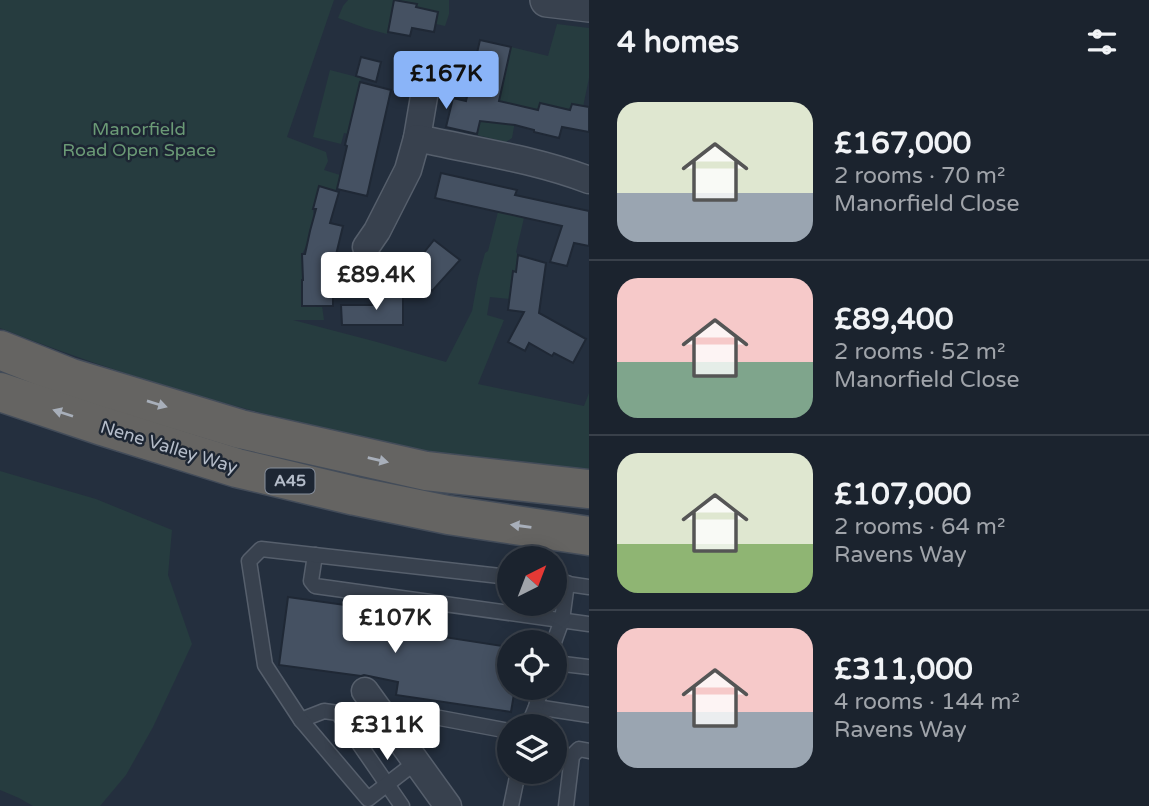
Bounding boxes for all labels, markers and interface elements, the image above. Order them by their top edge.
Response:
icon: filters [1083,23,1121,61]
text: 4 homes [617,24,739,61]
pin: £167K [397,52,495,111]
text: £167K [410,60,482,88]
park label: Manorfield Road Open Space [62,118,216,161]
text: £167,000 [834,125,971,162]
icon: home [673,130,757,214]
text: 2 rooms · 70 m² [834,162,1005,190]
text: Manorfield Close [834,190,1020,218]
pin: £89.4K [319,252,433,312]
text: £89.4K [337,261,415,289]
text: £89,400 [834,301,954,338]
icon: home [673,306,757,390]
text: 2 rooms · 52 m² [834,338,1005,366]
text: Manorfield Close [834,366,1020,394]
one-way arrow [147,399,168,409]
one-way arrow [53,408,74,418]
street label: Nene Valley Way [98,416,241,478]
one-way arrow [367,455,389,466]
road number: A45 [266,468,314,494]
text: £107,000 [834,476,971,513]
icon: home [673,481,757,565]
text: 2 rooms · 64 m² [834,513,1005,541]
one-way arrow [510,520,532,531]
text: Ravens Way [834,541,967,569]
north arrow [497,546,567,616]
map controls [497,546,567,784]
pin: £107K [346,596,444,655]
text: £107K [359,604,431,632]
button: locate [497,630,567,700]
text: £311,000 [834,651,973,688]
icon: home [673,656,757,740]
text: 4 rooms · 144 m² [834,688,1020,716]
pin: £311K [338,702,436,762]
text: £311K [351,711,423,739]
button: layers [497,714,567,784]
text: Ravens Way [834,716,967,744]

